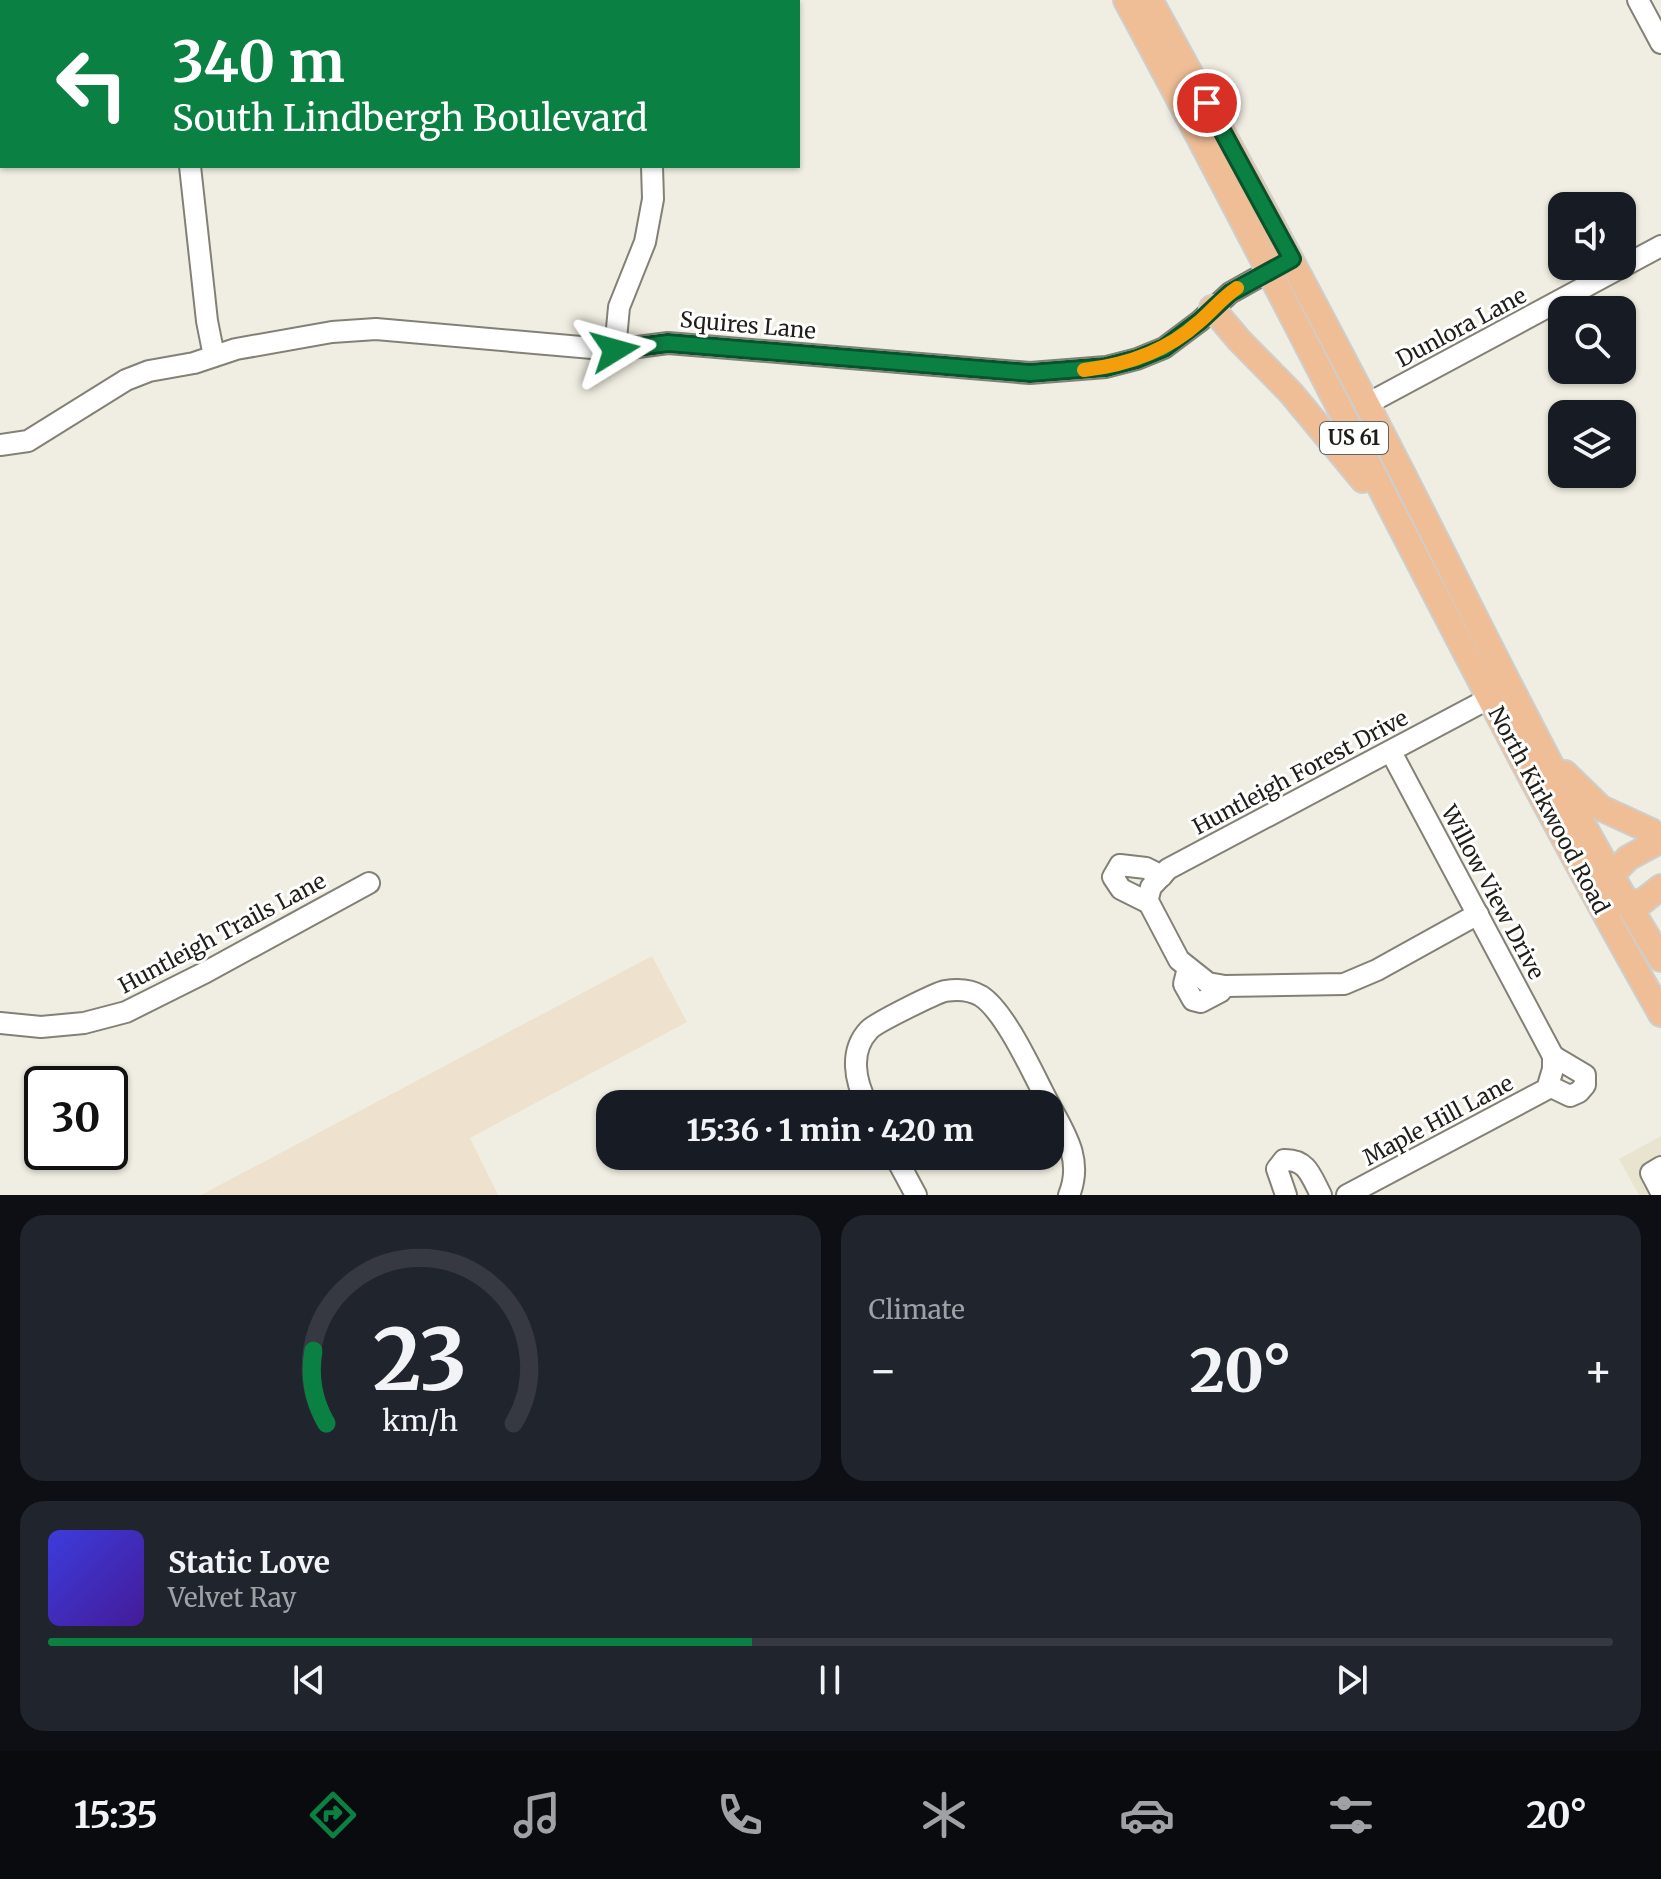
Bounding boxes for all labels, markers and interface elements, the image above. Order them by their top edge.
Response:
text: 340 m [172,27,345,97]
icon: left [40,32,144,136]
pin [1173,69,1241,137]
icon: arrive [1185,81,1229,125]
text: South Lindbergh Boulevard [172,96,648,141]
map controls [1548,192,1636,488]
button: sound [1548,192,1636,280]
street label: Dunlora Lane [1391,281,1531,373]
button: search [1548,296,1636,384]
street label: Squires Lane [679,305,817,345]
position arrow [573,308,657,392]
button: layers [1548,400,1636,488]
road number: US 61 [1320,422,1388,454]
street label: North Kirkwood Road [1482,701,1616,919]
street label: Huntleigh Forest Drive [1188,703,1412,841]
street label: Willow View Drive [1435,799,1551,984]
street label: Huntleigh Trails Lane [114,867,330,999]
speed limit sign: 30 [24,1066,128,1170]
street label: Maple Hill Lane [1358,1069,1518,1171]
text: 15:36 · 1 min · 420 m [686,1111,974,1149]
text: Climate [869,1293,965,1326]
text: 23 [373,1308,467,1413]
text: 20° [1190,1333,1292,1408]
text: − [869,1343,898,1398]
text: + [1584,1343,1613,1398]
text: km/h [382,1403,458,1439]
text: Static Love [168,1543,330,1581]
text: Velvet Ray [168,1581,296,1614]
icon: previous [287,1658,331,1702]
icon: pause [808,1658,852,1702]
icon: next [1330,1658,1374,1702]
icon: directions [305,1787,361,1843]
icon: music [509,1787,565,1843]
icon: phone [712,1787,768,1843]
icon: climate [916,1787,972,1843]
icon: car [1119,1787,1175,1843]
icon: filters [1323,1787,1379,1843]
text: 15:35 [74,1793,158,1838]
text: 20° [1526,1793,1587,1838]

